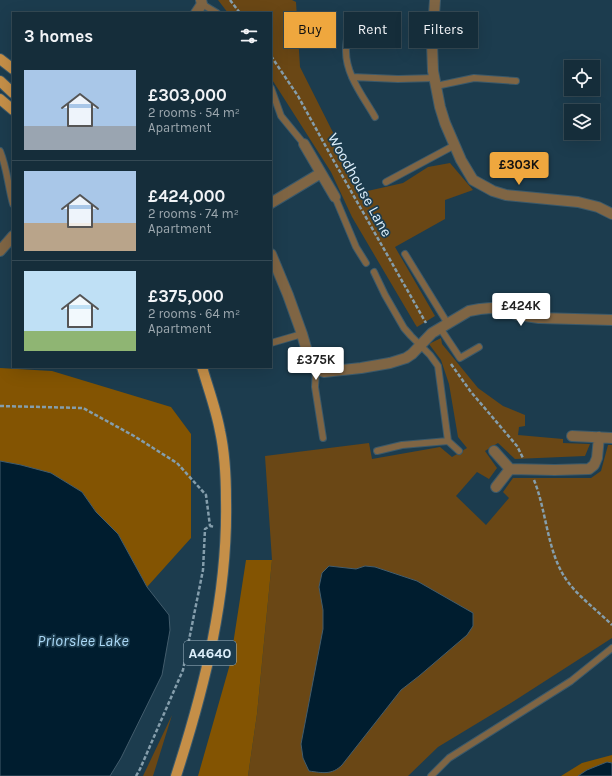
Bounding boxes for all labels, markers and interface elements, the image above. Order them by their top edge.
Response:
chip: Buy [284,12,336,48]
chip: Rent [344,12,401,48]
chip: Filters [409,12,478,48]
icon: filters [238,25,260,47]
text: 3 homes [24,26,93,46]
map controls [564,60,600,140]
button: locate [564,60,600,96]
text: £303,000 [148,85,227,105]
icon: home [56,86,104,134]
button: layers [564,104,600,140]
text: 2 rooms · 54 m² [148,105,240,120]
text: Apartment [148,120,211,135]
street label: Woodhouse Lane [324,130,396,240]
pin: £303K [491,152,547,186]
text: £303K [499,157,539,172]
text: £424,000 [148,186,225,206]
icon: home [56,187,104,235]
text: 2 rooms · 74 m² [148,206,239,221]
text: Apartment [148,221,211,236]
text: £375,000 [148,286,224,306]
icon: home [56,287,104,335]
pin: £424K [493,293,549,327]
text: £424K [501,298,541,313]
text: 2 rooms · 64 m² [148,306,240,321]
text: Apartment [148,321,211,336]
pin: £375K [288,347,344,381]
text: £375K [297,352,335,367]
water label: Priorslee Lake [37,631,129,650]
road number: A4640 [184,641,236,665]

